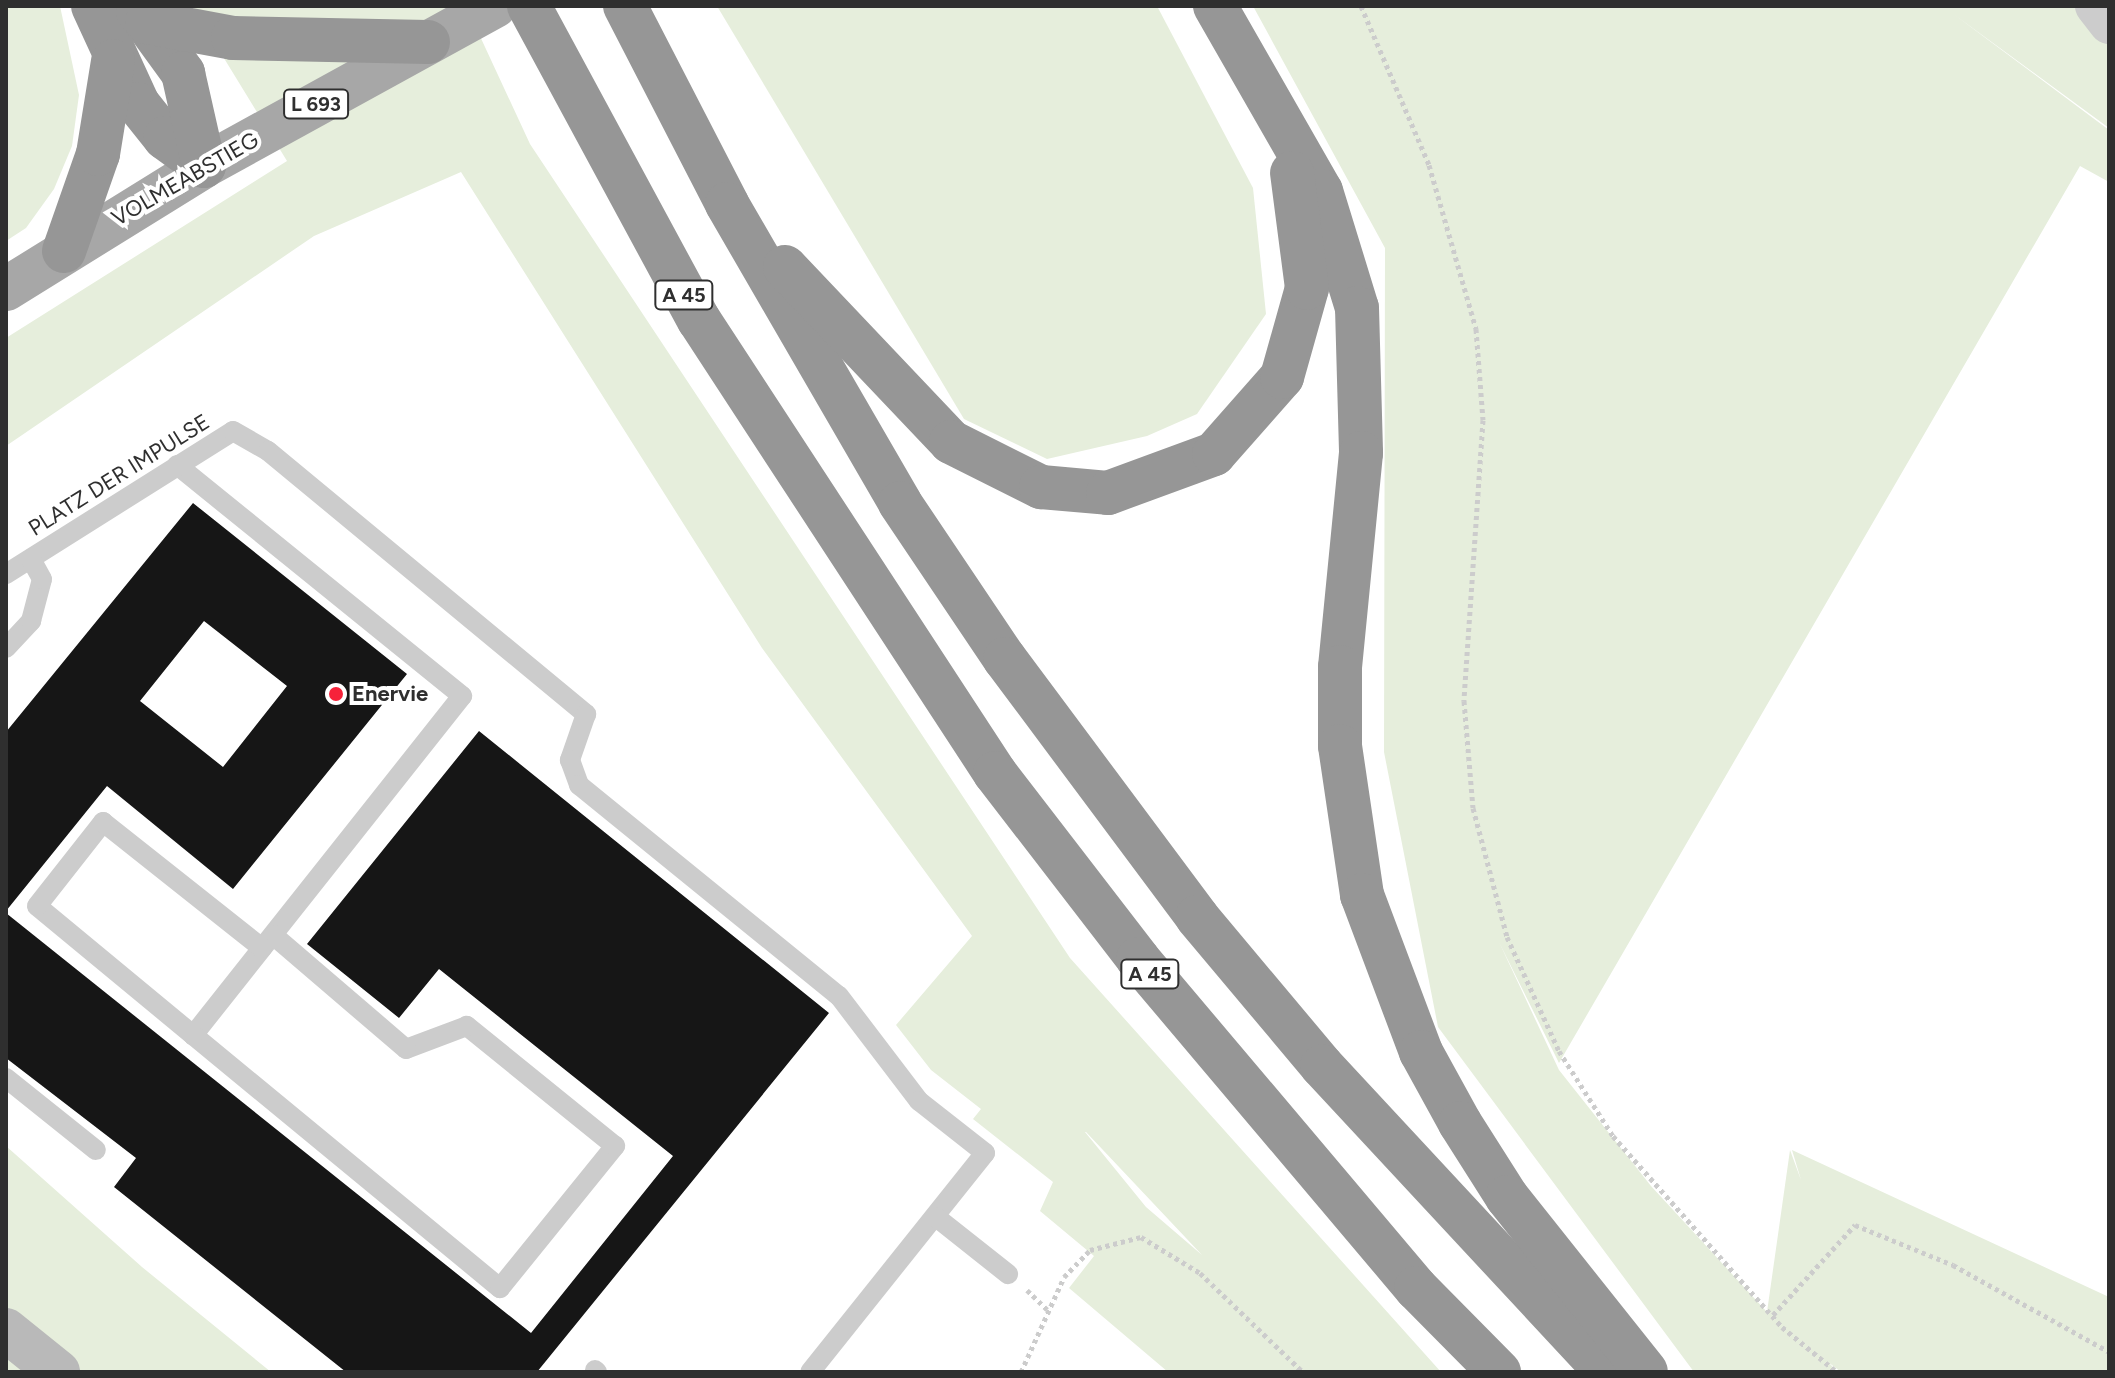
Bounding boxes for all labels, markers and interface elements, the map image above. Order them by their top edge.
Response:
road number: L 693 [282,88,350,120]
street label: VOLMEABSTIEG [107,126,263,232]
road number: A 45 [654,279,714,311]
street label: PLATZ DER IMPULSE [24,409,214,541]
place label: Enervie [352,681,428,707]
marker: Enervie [327,685,345,703]
road number: A 45 [1120,958,1180,990]

